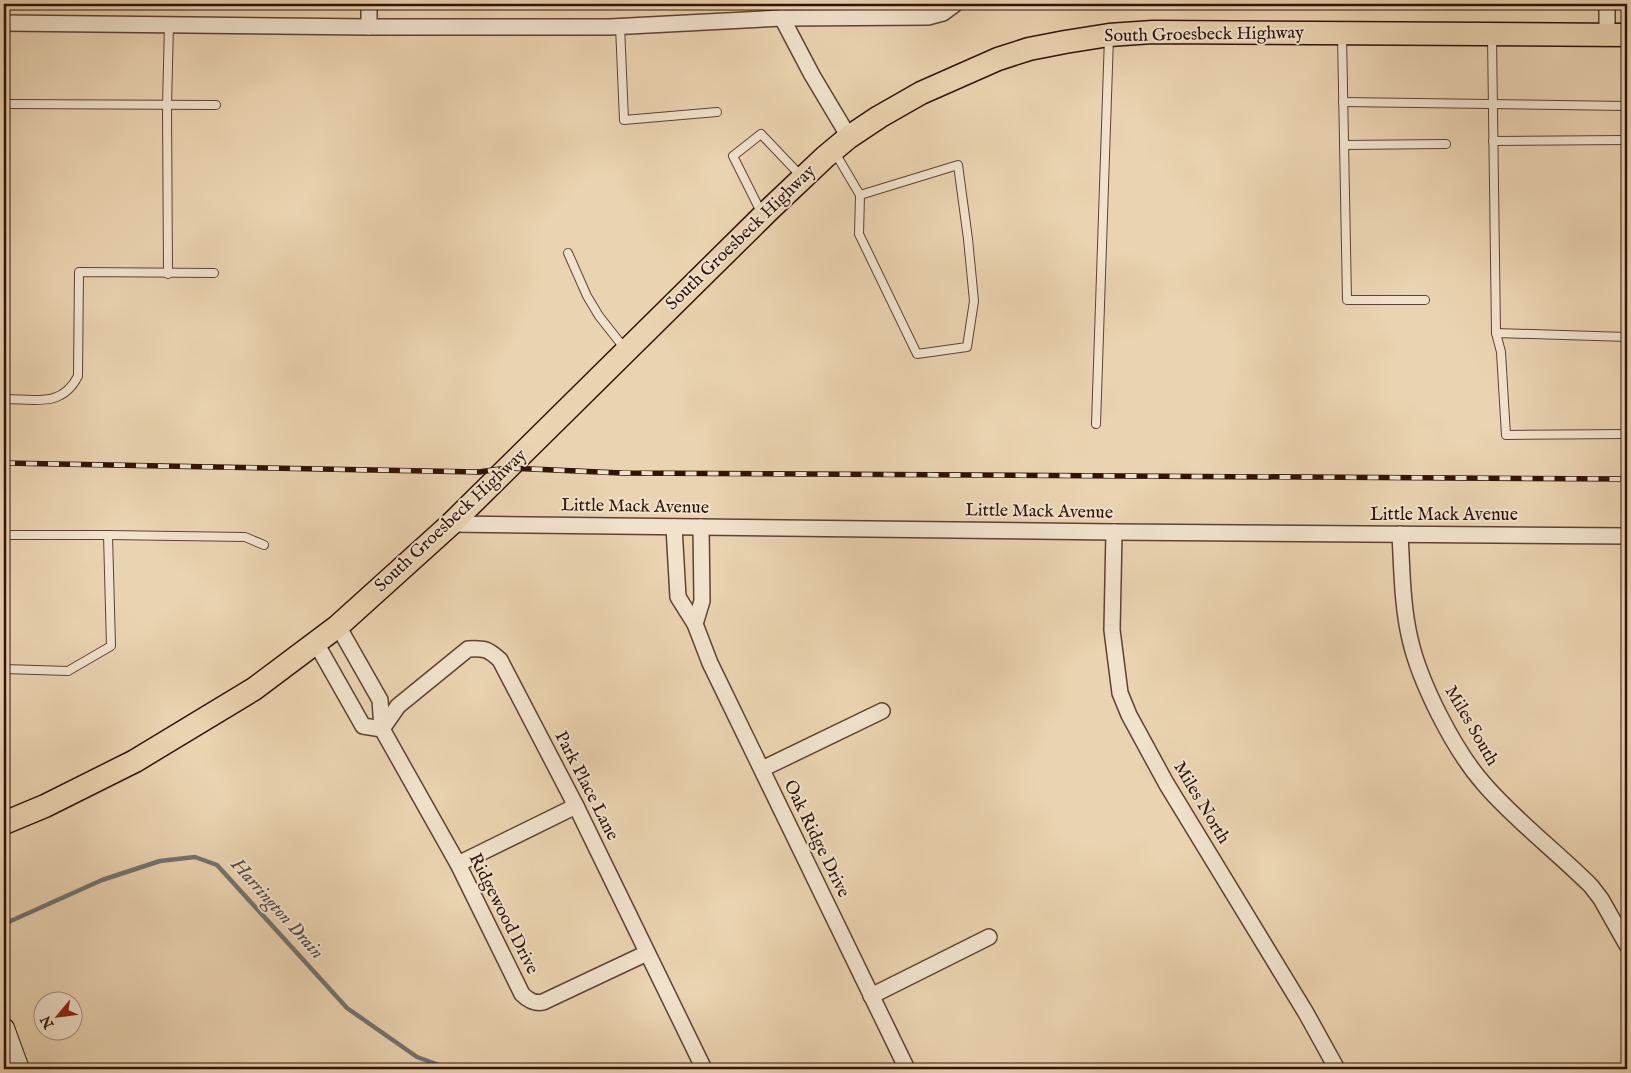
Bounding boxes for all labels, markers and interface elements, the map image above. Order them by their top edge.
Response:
street label: South Groesbeck Highway [1104,22,1304,48]
street label: South Groesbeck Highway [661,160,821,316]
street label: South Groesbeck Highway [370,444,532,598]
street label: Little Mack Avenue [561,494,709,520]
street label: Little Mack Avenue [965,499,1113,525]
street label: Little Mack Avenue [1370,504,1518,527]
street label: Miles South [1439,682,1503,771]
street label: Park Place Lane [549,727,623,845]
street label: Miles North [1167,758,1235,849]
street label: Oak Ridge Drive [778,776,854,902]
street label: Ridgewood Drive [463,850,543,978]
water label: Harrington Drain [225,853,329,965]
north arrow [32,990,82,1040]
text: N [37,1012,59,1032]

